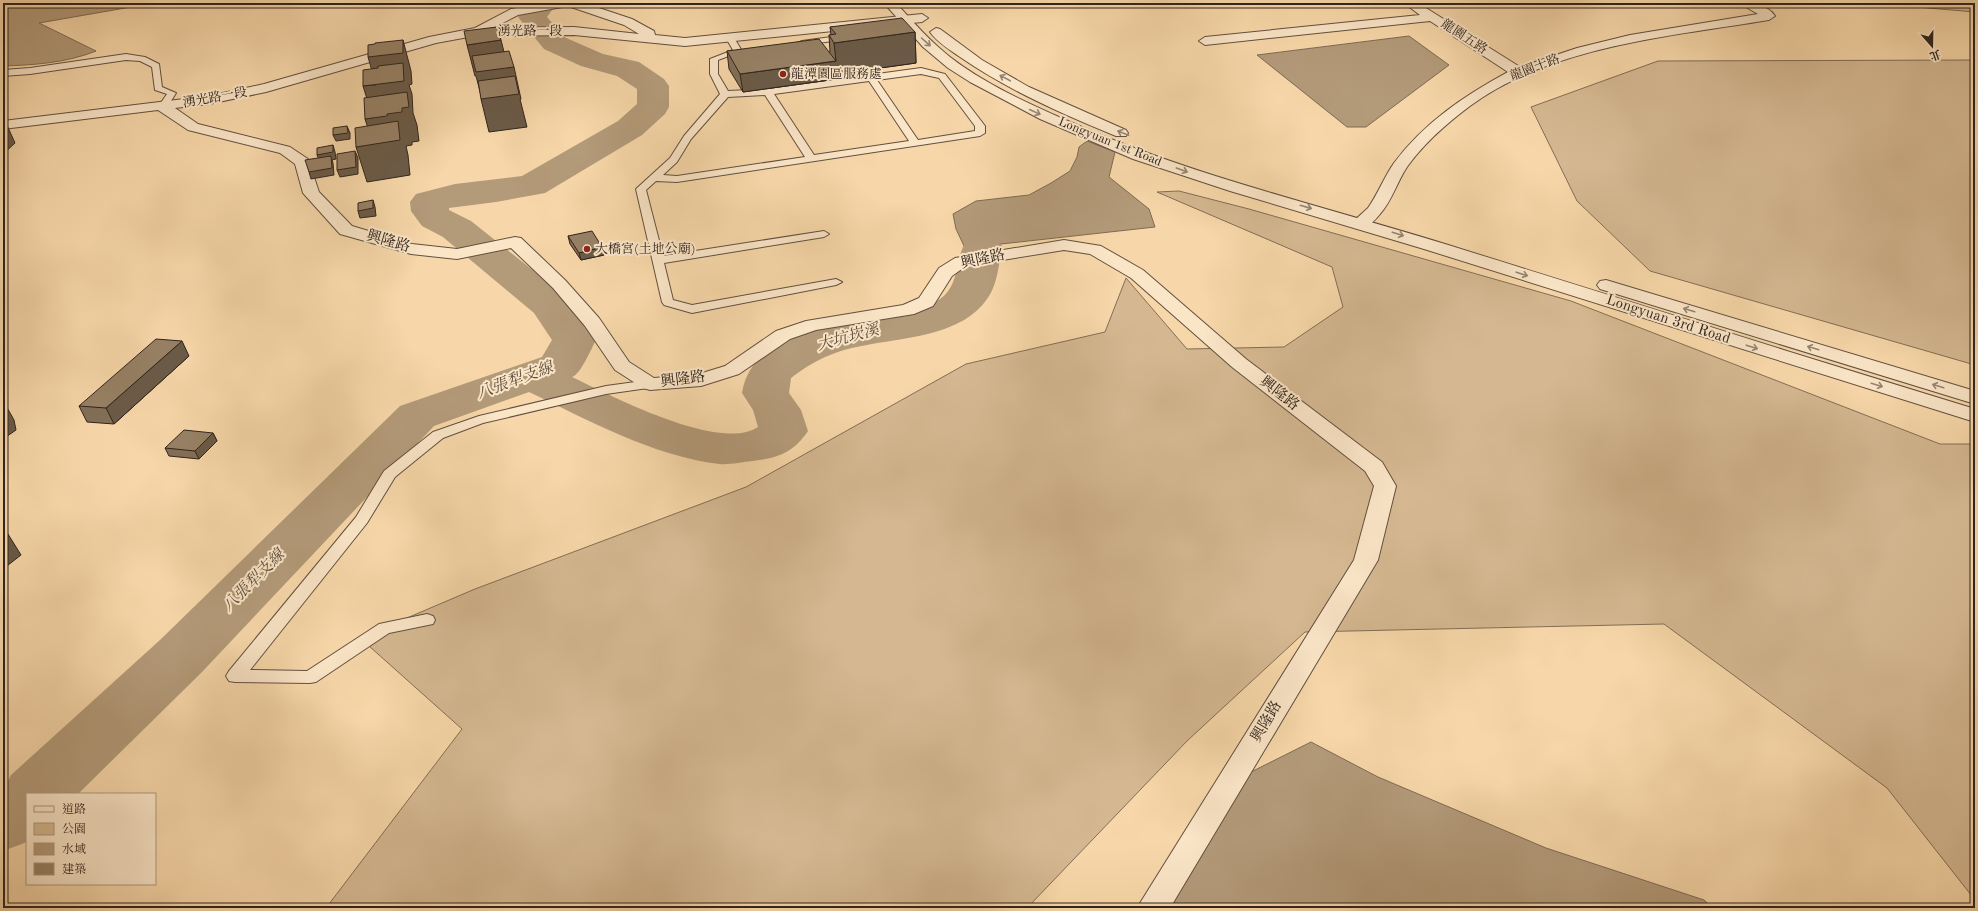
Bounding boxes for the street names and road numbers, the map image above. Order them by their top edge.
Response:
street label: 龍園五路 [1439,16,1490,57]
street label: 湧光路一段 [497,24,563,38]
street label: 龍園十路 [1508,51,1562,83]
street label: 湧光路一段 [182,85,248,110]
street label: Longyuan 1st Road [1056,115,1164,169]
street label: 興隆路 [364,227,412,255]
street label: 興隆路 [959,246,1007,272]
street label: Longyuan 3rd Road [1604,293,1732,347]
street label: 興隆路 [660,368,706,390]
street label: 興隆路 [1257,373,1303,414]
street label: 興隆路 [1247,698,1285,745]

